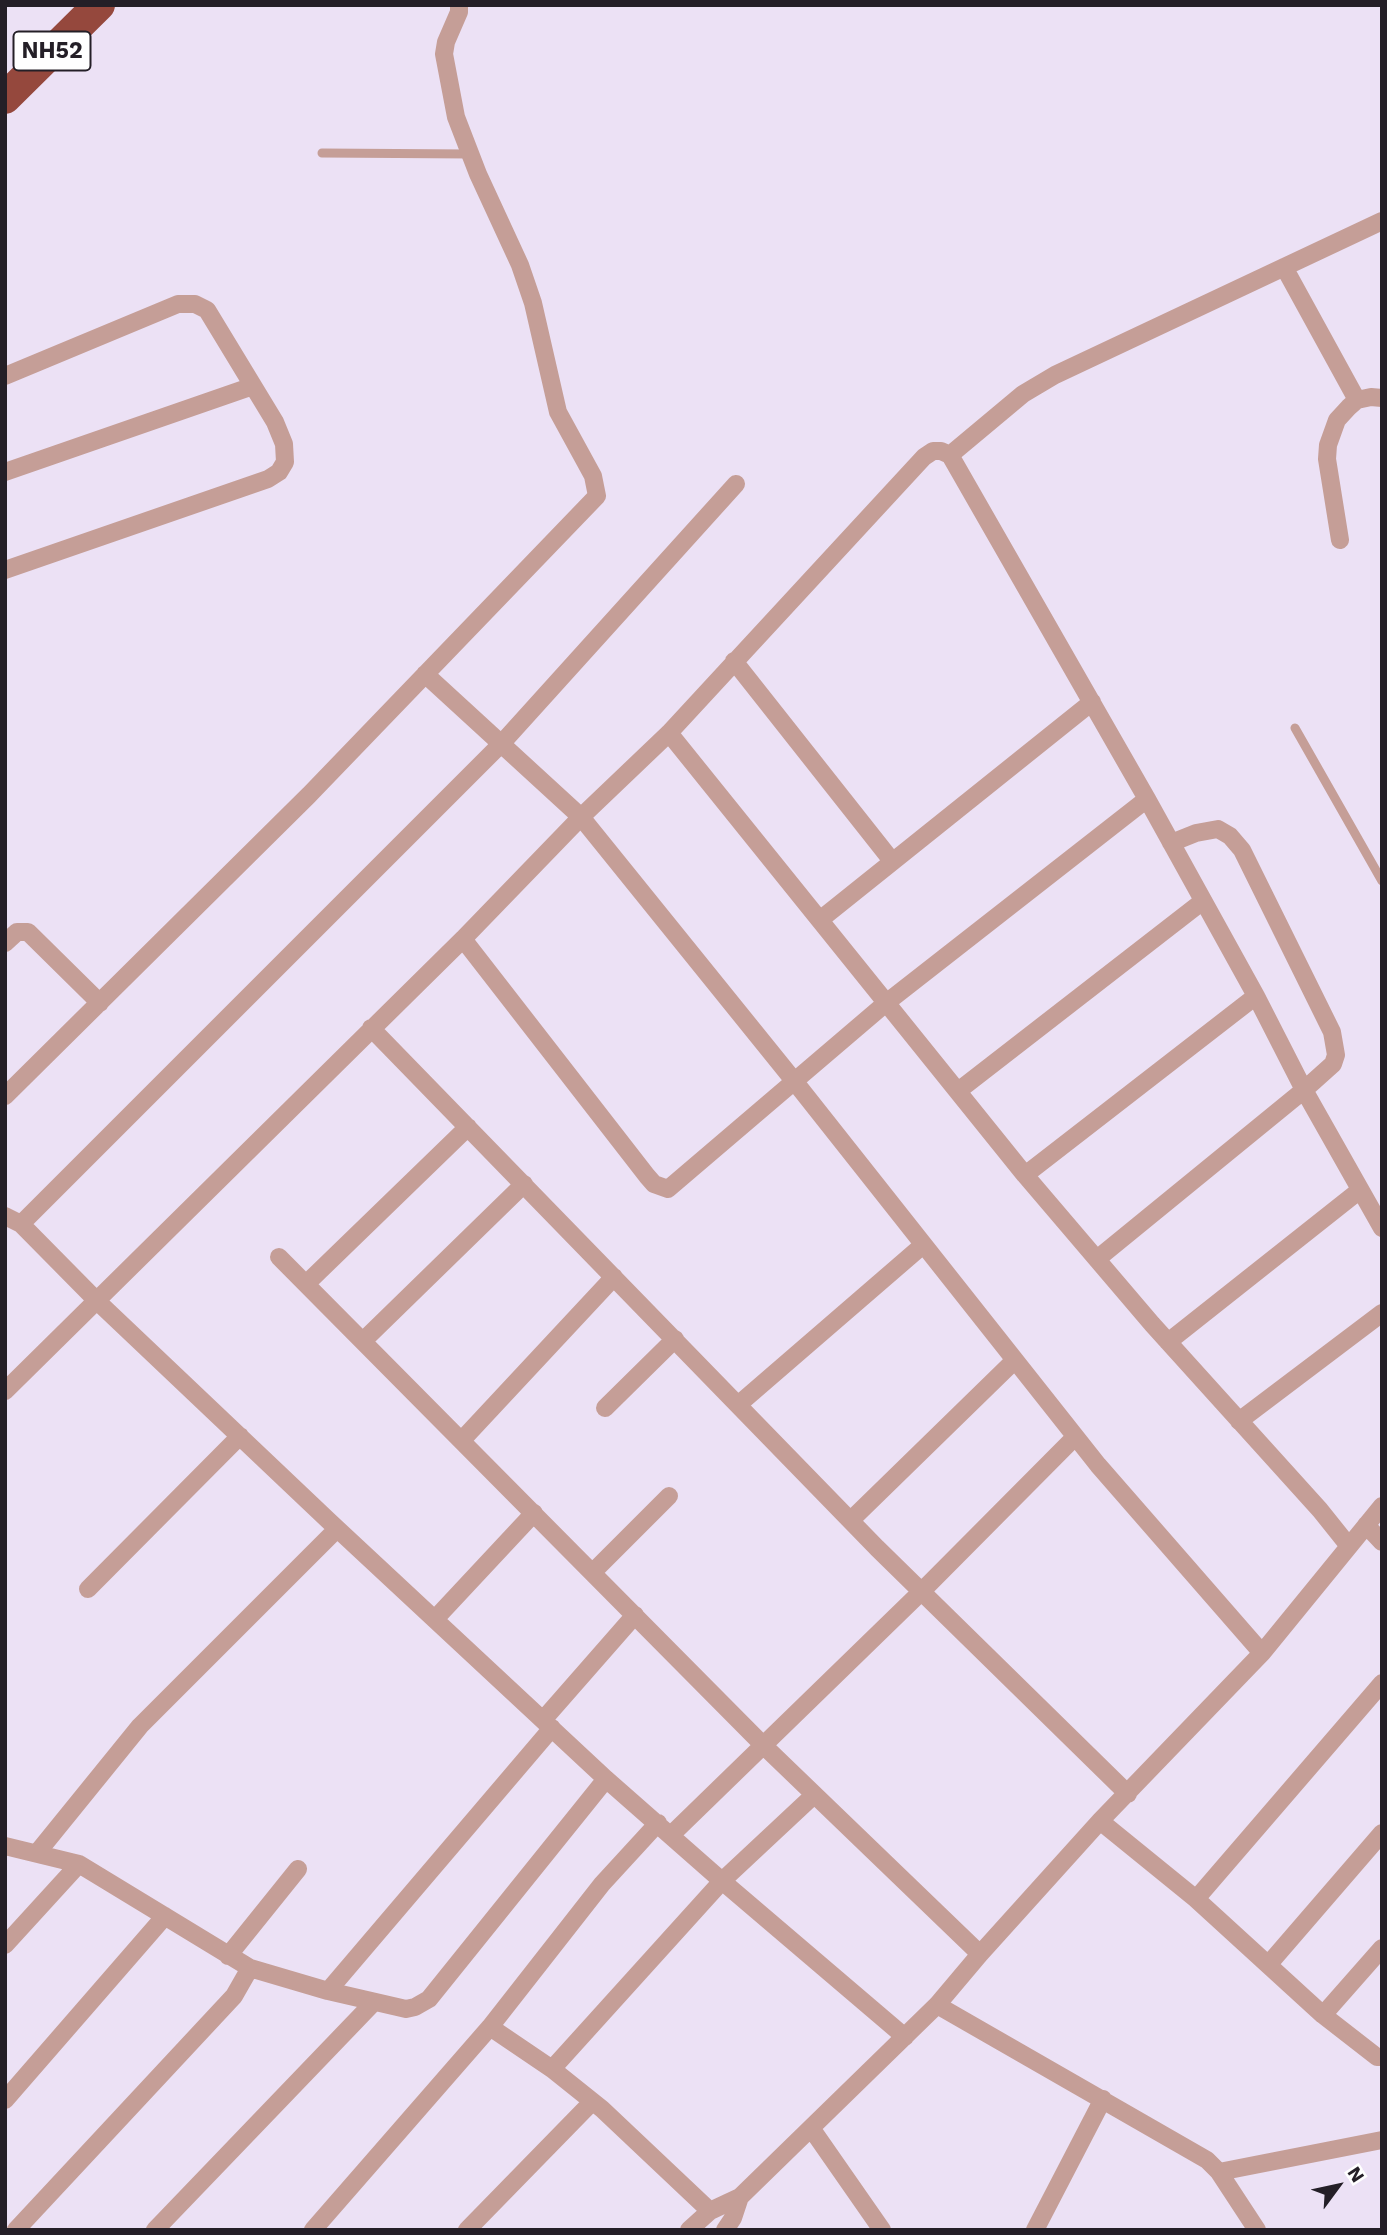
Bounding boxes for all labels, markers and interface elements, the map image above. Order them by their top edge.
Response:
road number: NH52 [14,32,90,70]
north arrow [1303,2151,1373,2221]
text: N [1343,2162,1370,2186]

